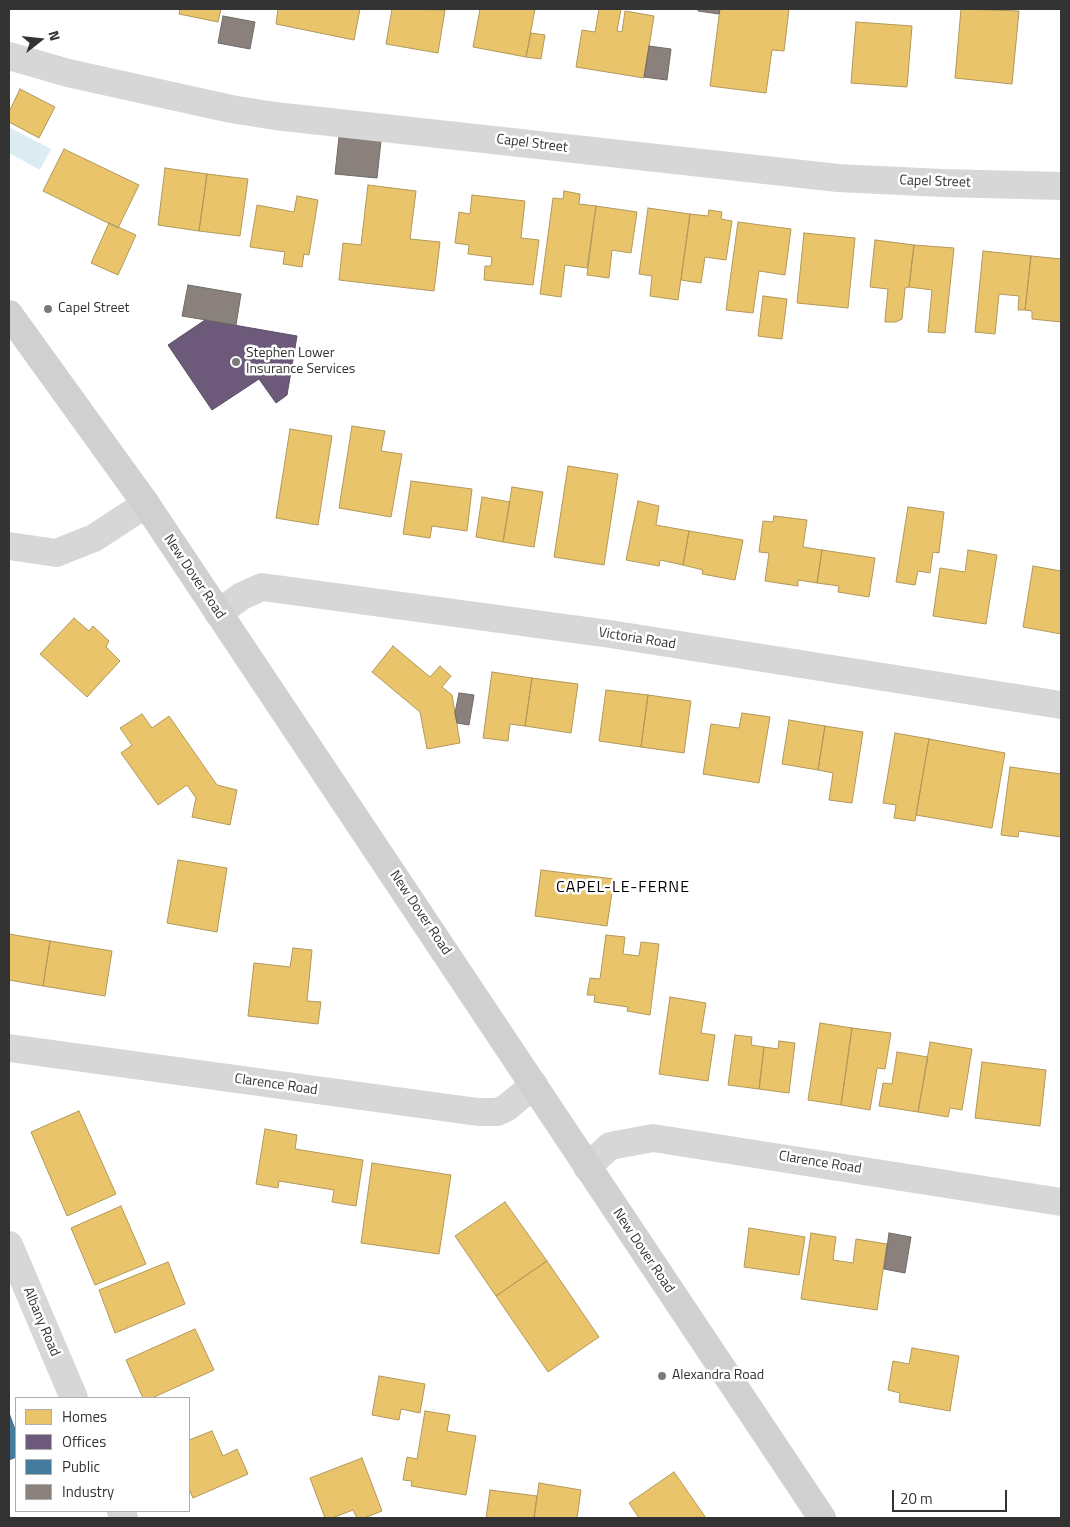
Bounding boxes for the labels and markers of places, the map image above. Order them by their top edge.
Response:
place label: Capel Street [58,301,129,317]
marker: Capel Street [42,303,54,315]
place label: Stephen Lower Insurance Services [246,346,355,378]
marker: Stephen Lower Insurance Services [230,356,242,368]
place label: Alexandra Road [672,1368,764,1384]
marker: Alexandra Road [656,1370,668,1382]

